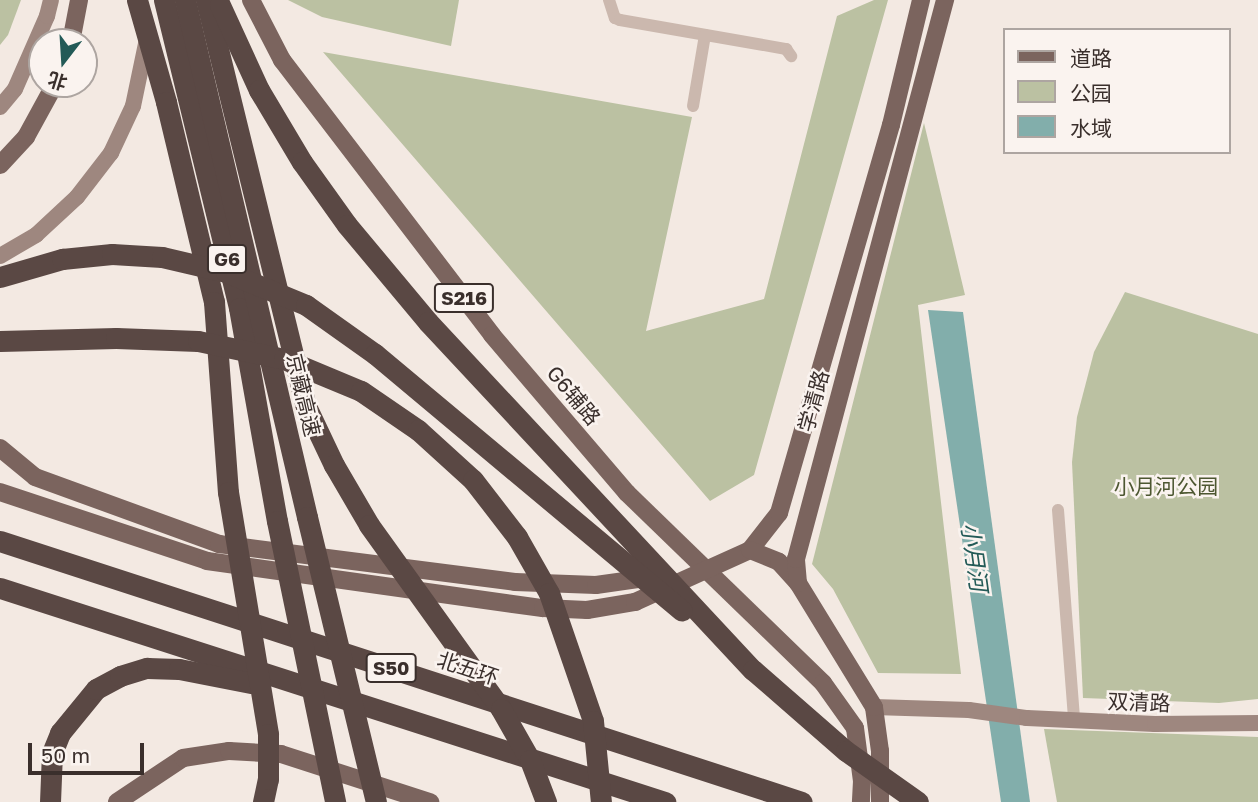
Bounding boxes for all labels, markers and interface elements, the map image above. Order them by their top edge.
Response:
north arrow [28,28,98,98]
legend [1002,28,1230,154]
text: 道路 [1070,45,1112,71]
text: 北 [45,68,70,95]
text: 公园 [1070,80,1112,106]
text: 水域 [1070,115,1112,141]
road number: G6 [206,244,248,274]
road number: S216 [433,282,496,314]
street label: 京藏高速 [282,351,326,439]
street label: G6辅路 [542,360,606,430]
street label: 学清路 [793,367,833,435]
park label: 小月河公园 [1114,473,1218,499]
water label: 小月河 [957,521,993,593]
street label: 北五环 [434,646,502,690]
road number: S50 [365,652,417,684]
street label: 双清路 [1107,688,1171,716]
scale bar [32,728,147,772]
text: 50 m [41,742,90,768]

